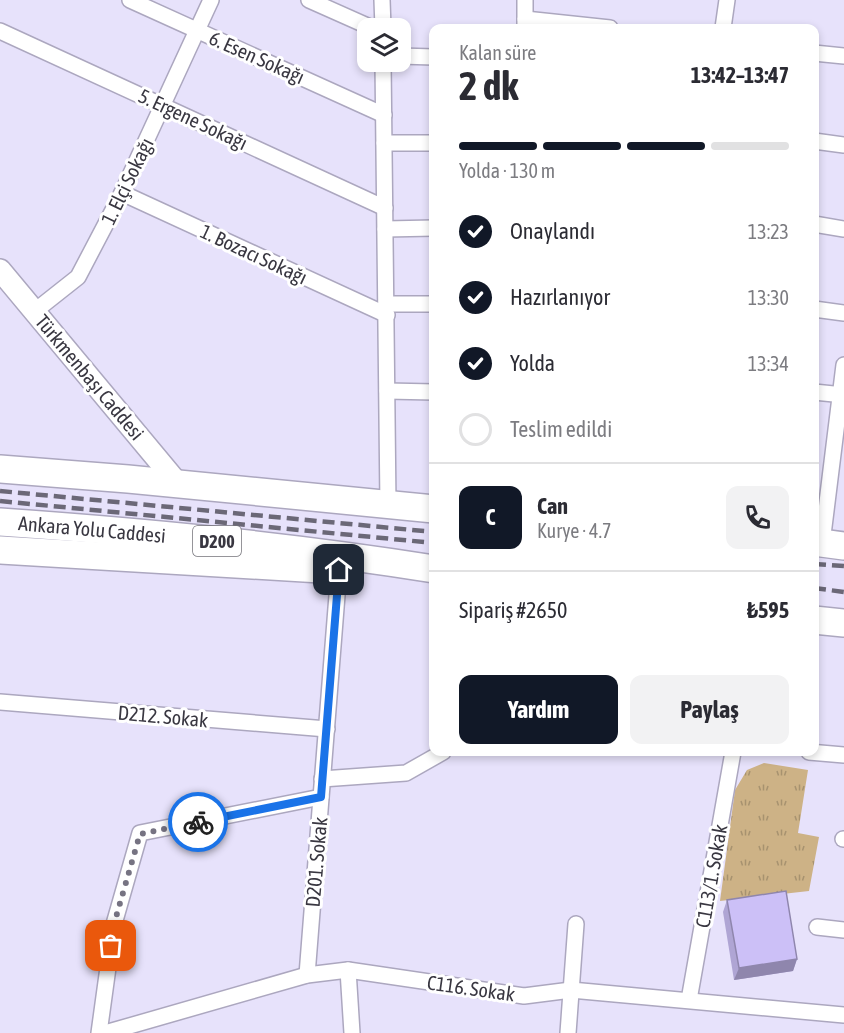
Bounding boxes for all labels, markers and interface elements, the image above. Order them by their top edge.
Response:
map controls [357,18,411,72]
button: layers [357,18,411,72]
street label: 6. Esen Sokağı [206,26,308,88]
text: Kalan süre [459,41,536,64]
text: 13:42–13:47 [691,62,789,88]
text: 2 dk [459,64,518,108]
street label: 5. Ergene Sokağı [135,84,251,154]
street label: 1. Elçi Sokağı [96,134,158,228]
text: Yolda · 130 m [459,159,555,182]
icon: check [459,215,492,248]
text: Onaylandı [510,218,595,244]
street label: 1. Bozacı Sokağı [197,219,311,289]
text: 13:23 [748,220,789,243]
icon: check [459,281,492,314]
text: Hazırlanıyor [510,284,610,310]
text: 13:30 [748,286,789,309]
street label: Türkmenbaşı Caddesi [31,310,149,444]
icon: check [459,347,492,380]
text: Yolda [510,350,555,376]
text: 13:34 [748,352,789,375]
text: Teslim edildi [510,416,612,442]
button: phone [726,486,789,549]
text: Can [537,493,568,519]
text: C [486,504,495,530]
street label: Ankara Yolu Caddesi [17,511,167,547]
text: Kurye · 4.7 [537,519,611,542]
road number: D200 [193,526,241,556]
pin [313,544,364,595]
icon: home [322,553,355,586]
text: Sipariş #2650 [459,597,567,623]
text: ₺595 [747,597,789,623]
button: Yardım [459,675,618,744]
button: Paylaş [630,675,789,744]
street label: D212. Sokak [117,701,209,731]
courier [168,792,228,852]
icon: bike [182,806,215,839]
street label: D201. Sokak [301,816,331,908]
street label: C113/1. Sokak [691,822,731,929]
pin [85,920,136,971]
icon: bag [94,929,127,962]
street label: C116. Sokak [426,970,516,1006]

